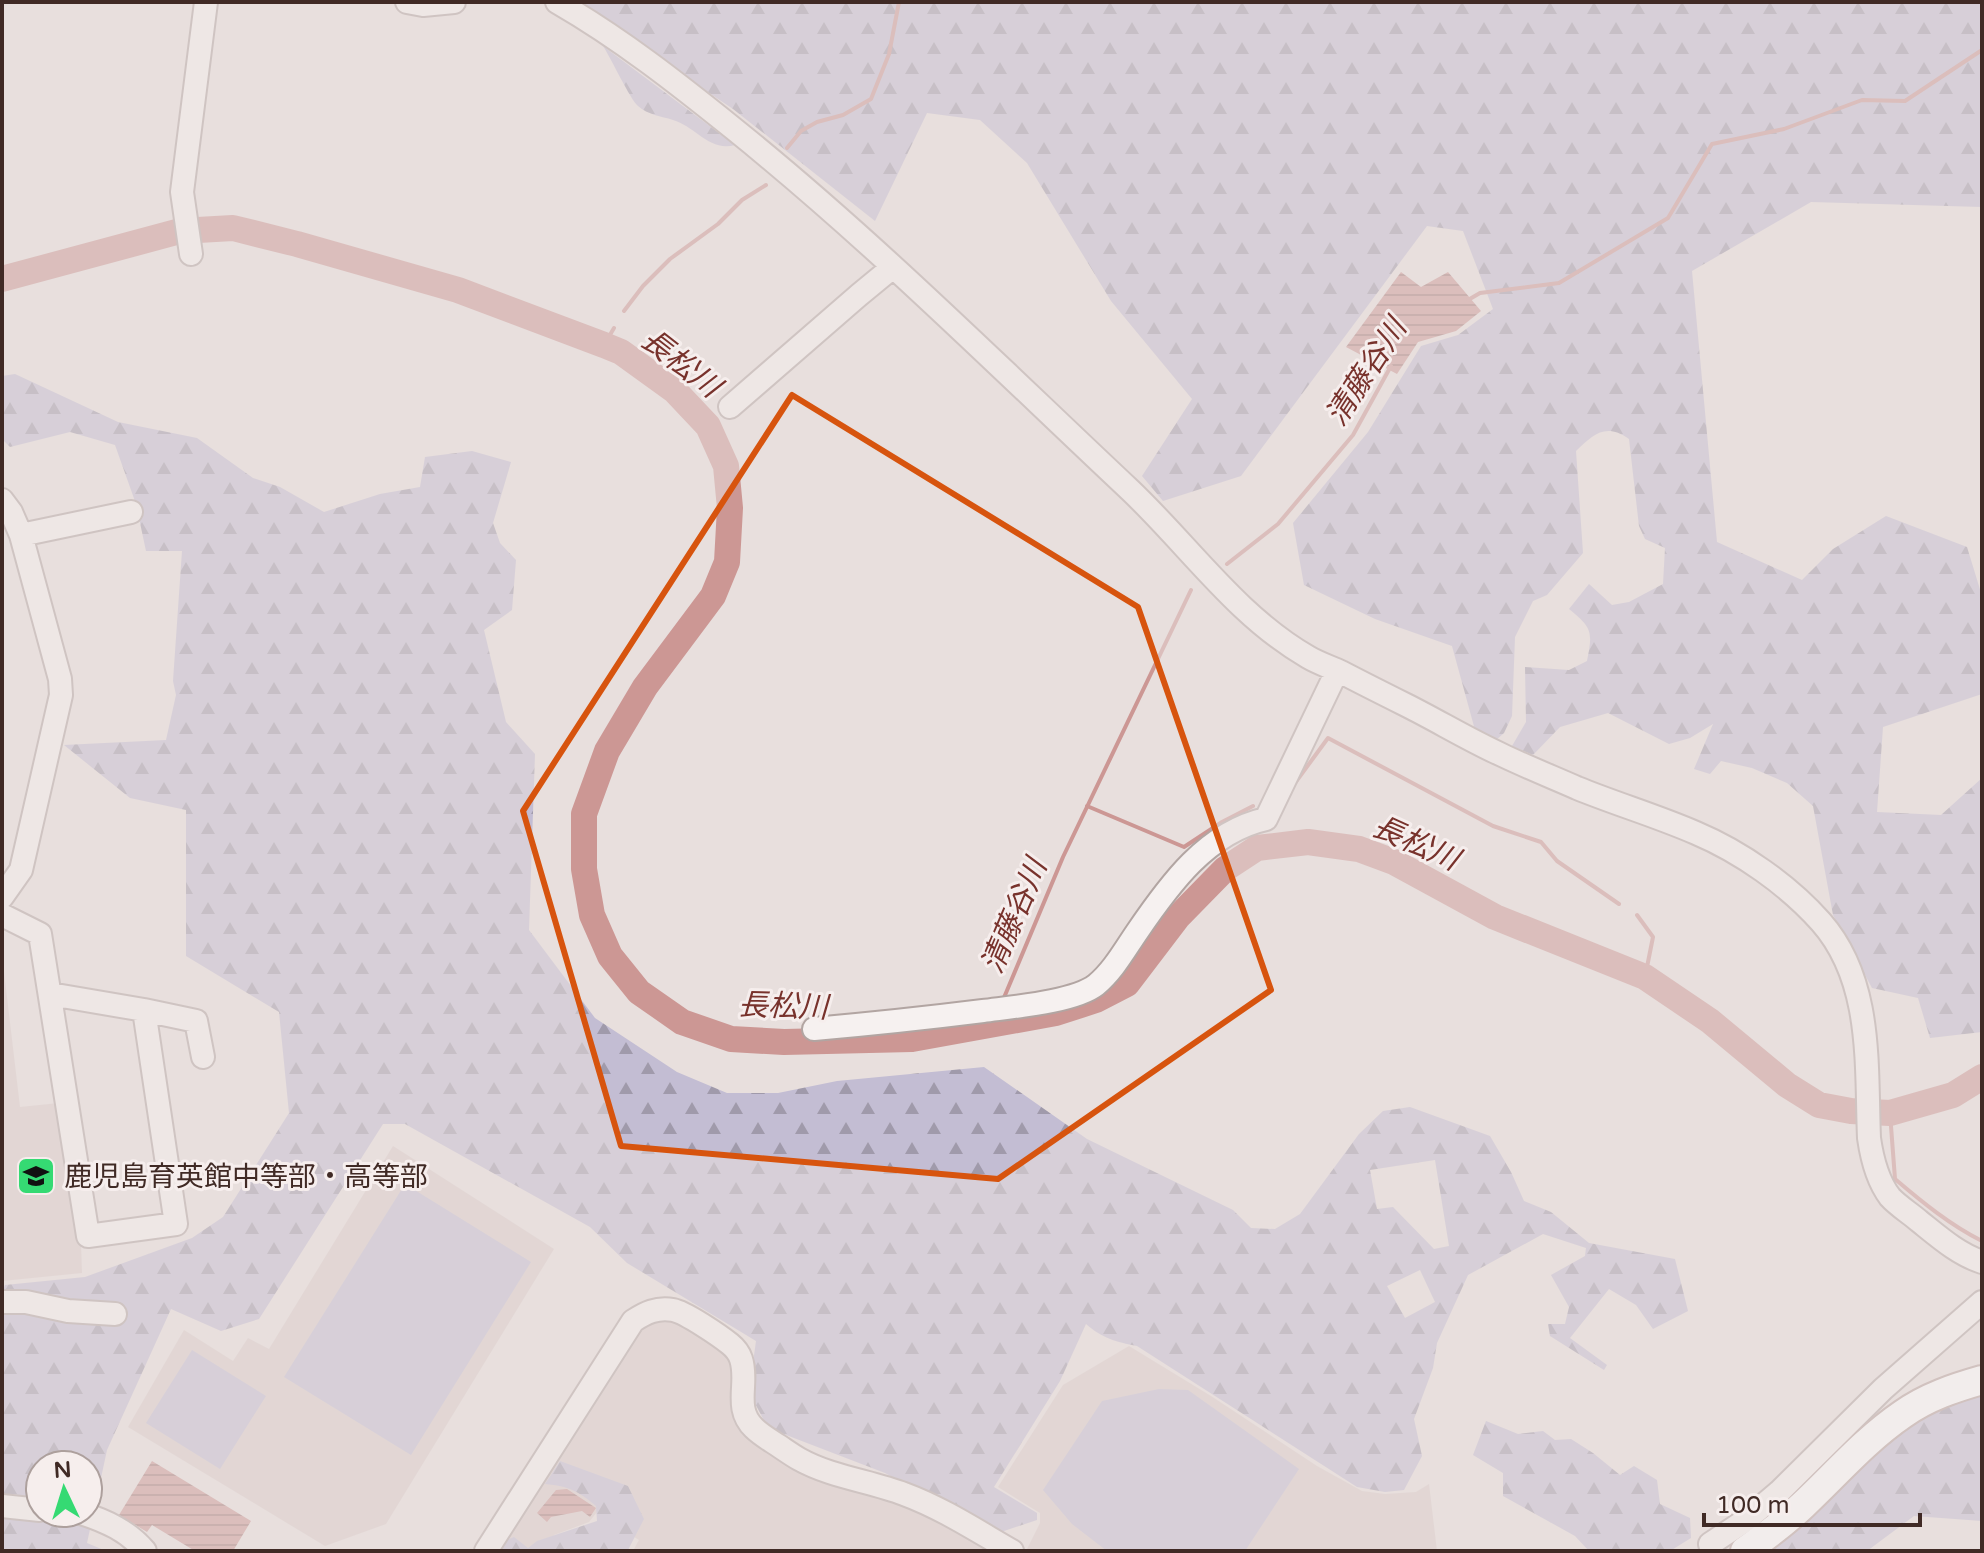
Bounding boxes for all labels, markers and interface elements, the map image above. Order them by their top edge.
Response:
water label: 清藤谷川 [1318,309,1416,433]
water label: 長松川 [634,321,730,408]
water label: 長松川 [1367,808,1467,880]
water label: 清藤谷川 [974,851,1056,979]
water label: 長松川 [737,986,832,1027]
school or university icon: 鹿児島育英館中等部・高等部 [15,1155,57,1197]
place label: 鹿児島育英館中等部・高等部 [64,1160,428,1194]
north arrow [24,1449,104,1529]
text: N [53,1456,72,1484]
scale bar [1704,1477,1920,1527]
text: 100 m [1716,1491,1790,1520]

